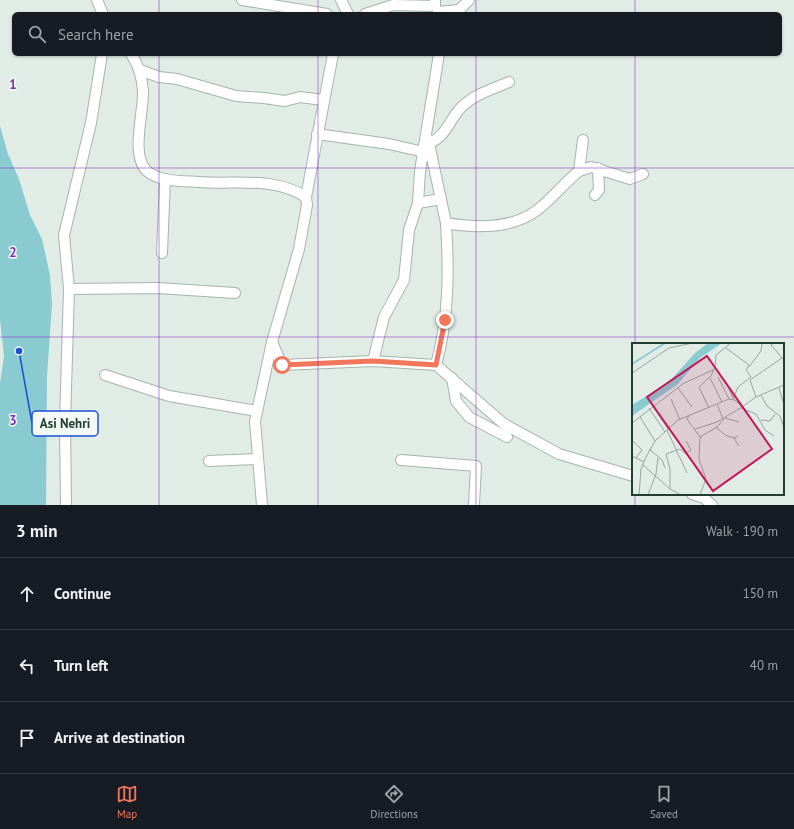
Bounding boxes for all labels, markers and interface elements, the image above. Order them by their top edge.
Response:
search box [12,12,782,56]
icon: search [26,23,48,45]
text: Search here [58,25,134,44]
text: 1 [9,76,17,93]
text: 2 [9,244,17,261]
route end [436,311,454,329]
inset map [632,343,784,495]
route start [273,356,291,374]
callout: Asi Nehri [32,411,98,436]
text: 3 [9,412,17,429]
text: Asi Nehri [40,415,90,432]
text: 3 min [16,520,57,542]
text: Walk · 190 m [706,523,778,540]
icon: ahead [16,583,38,605]
text: Continue [54,584,111,603]
text: 150 m [743,585,778,602]
icon: left [16,655,38,677]
text: Turn left [54,656,108,675]
text: 40 m [750,657,778,674]
icon: arrive [16,727,38,749]
text: Arrive at destination [54,728,185,747]
tab: Map [116,783,138,821]
tab: Directions [370,783,418,821]
tab: Saved [650,783,678,821]

